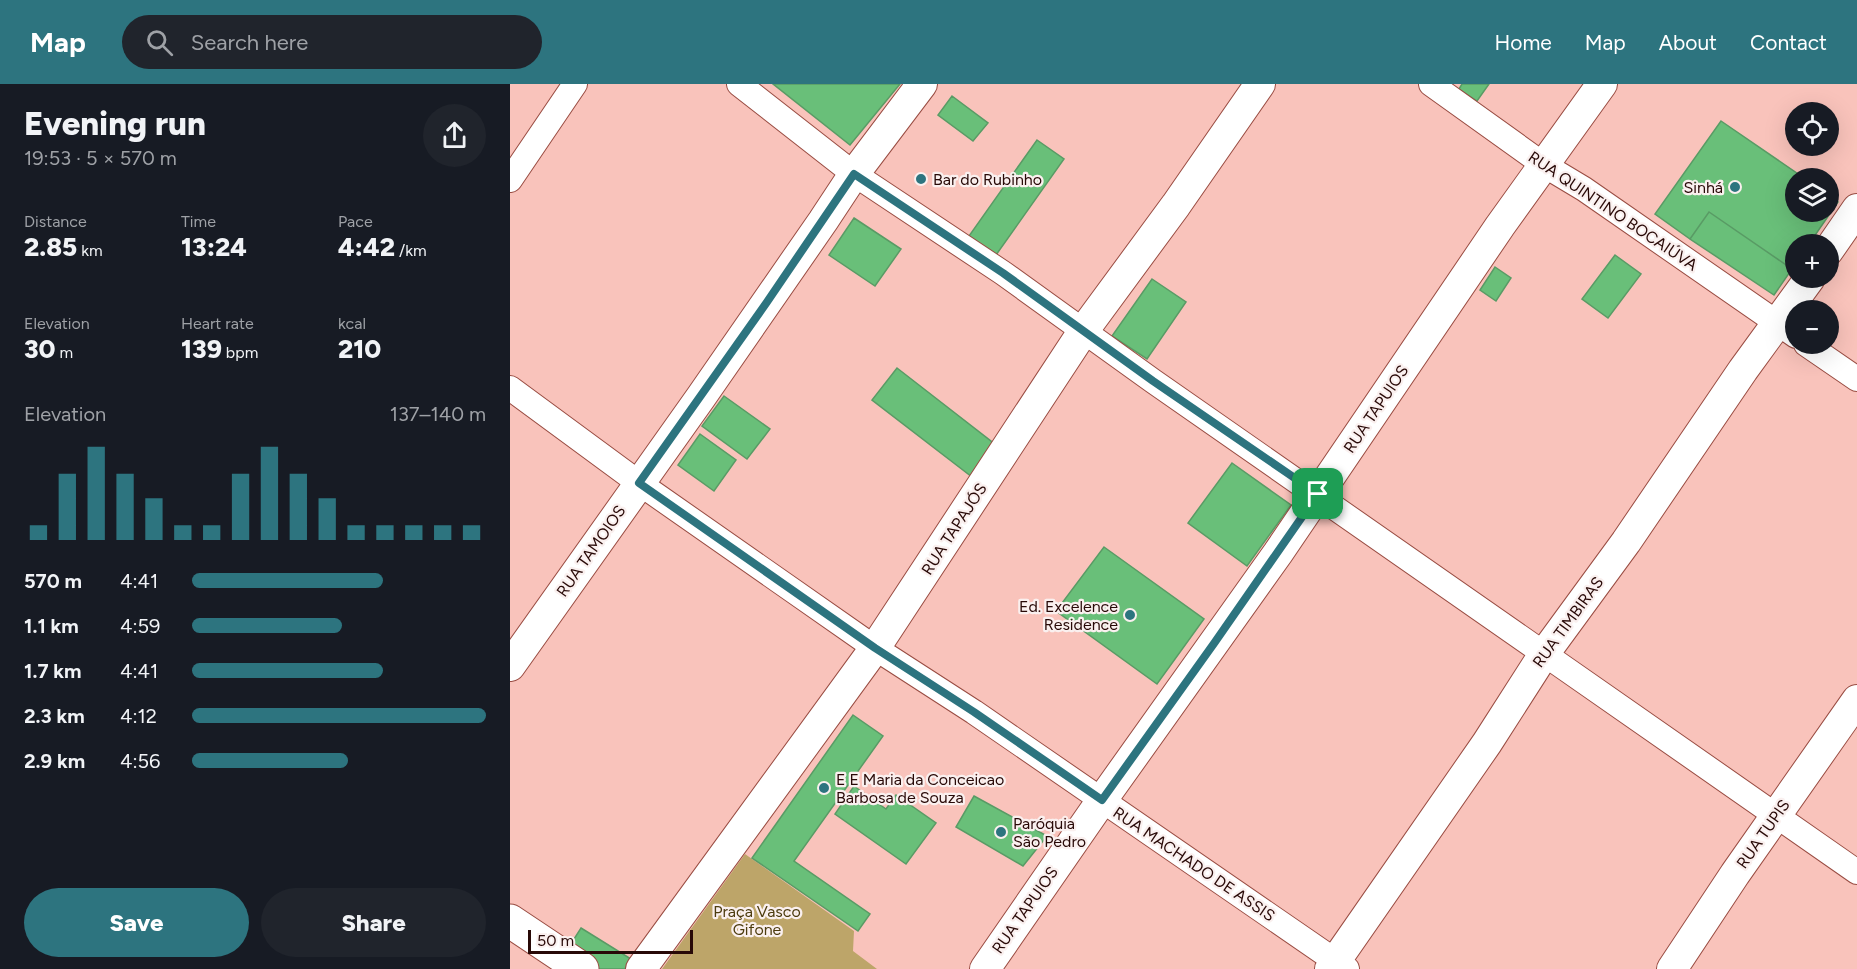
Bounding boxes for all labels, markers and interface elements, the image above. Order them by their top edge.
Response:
search box [122,15,542,69]
text: Map [30,25,86,59]
icon: search [143,26,176,59]
text: Search here [191,29,308,56]
text: Home [1495,30,1552,55]
text: Map [1585,30,1626,55]
text: About [1659,30,1717,55]
text: Contact [1750,30,1827,55]
map controls [1785,102,1839,354]
button: locate [1785,102,1839,156]
text: Evening run [24,104,206,143]
button: share [423,104,486,167]
text: 19:53 · 5 × 570 m [24,146,177,170]
street label: RUA QUINTINO BOCAIÚVA [1525,147,1701,275]
button: layers [1785,168,1839,222]
place label: Bar do Rubinho [933,170,1042,189]
marker: Bar do Rubinho [914,172,928,186]
place label: Sinhá [1683,178,1723,197]
marker: Sinhá [1728,180,1742,194]
text: Distance [24,212,87,231]
text: Time [181,212,216,231]
text: Pace [338,212,373,231]
text: 2.85 [24,231,77,263]
text: 13:24 [181,231,247,263]
text: 4:42 [338,231,395,263]
button: + [1785,234,1839,288]
text: km [77,241,103,260]
text: /km [395,241,427,260]
button: − [1785,300,1839,354]
text: Elevation [24,314,90,333]
text: Heart rate [181,314,254,333]
text: kcal [338,314,366,333]
text: 30 [24,333,56,365]
text: 139 [181,333,222,365]
text: 210 [338,333,381,365]
text: m [56,343,73,362]
text: bpm [222,343,258,362]
street label: RUA TAPUIOS [1340,361,1412,457]
text: Elevation [24,402,106,426]
text: 137–140 m [390,402,486,426]
pin [1292,468,1343,519]
icon: arrive [1301,477,1334,510]
street label: RUA TAPAJÓS [917,480,991,578]
street label: RUA TAMOIOS [552,501,630,600]
text: 570 m [24,569,82,593]
text: 4:41 [120,569,158,593]
street label: RUA TIMBIRAS [1529,573,1607,671]
place label: Ed. Excelence Residence [1019,597,1118,634]
marker: Ed. Excelence Residence [1123,608,1137,622]
text: 1.1 km [24,614,79,638]
text: 4:59 [120,614,160,638]
text: 1.7 km [24,659,81,683]
text: 4:41 [120,659,158,683]
text: 2.3 km [24,704,85,728]
text: 4:12 [120,704,157,728]
text: 2.9 km [24,749,85,773]
text: 4:56 [120,749,160,773]
place label: E E Maria da Conceicao Barbosa de Souza [836,770,1004,807]
marker: E E Maria da Conceicao Barbosa de Souza [817,781,831,795]
street label: RUA TUPIS [1732,796,1794,872]
street label: RUA MACHADO DE ASSIS [1110,803,1279,925]
place label: Paróquia São Pedro [1013,814,1086,851]
marker: Paróquia São Pedro [994,825,1008,839]
street label: RUA TAPUIOS [988,863,1062,957]
button: Save [24,888,249,957]
button: Share [261,888,486,957]
park label: Praça Vasco Gifone [713,902,801,939]
scale bar [528,927,693,954]
text: 50 m [537,931,574,950]

